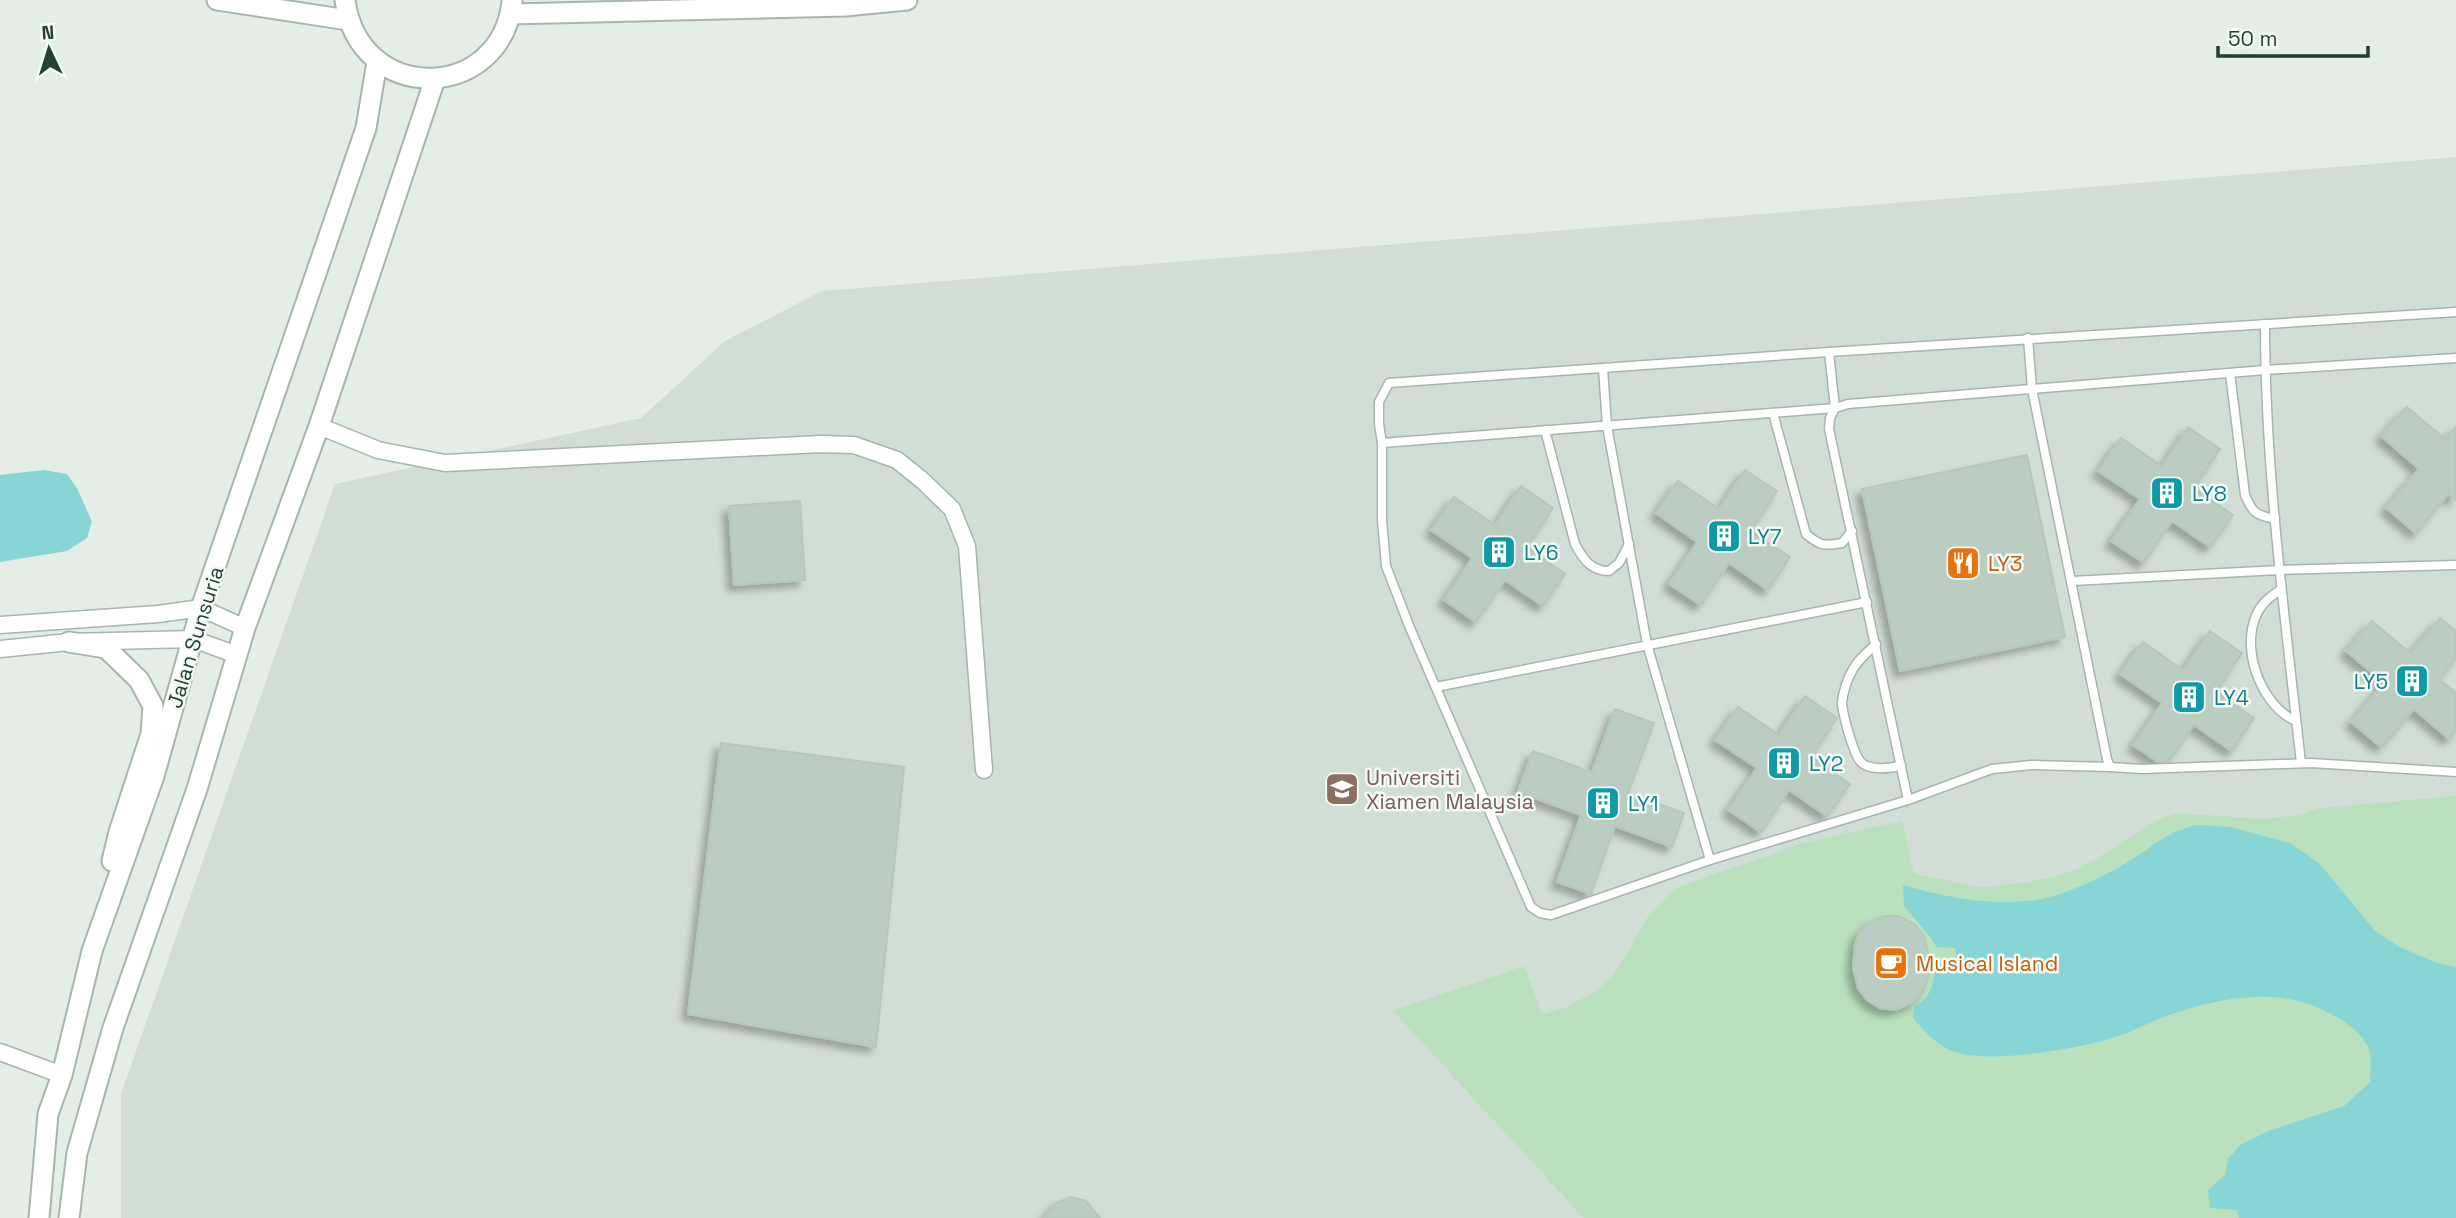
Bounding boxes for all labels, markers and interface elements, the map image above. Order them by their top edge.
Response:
north arrow [14,14,84,84]
scale bar [2218,14,2368,58]
text: N [41,20,55,45]
text: 50 m [2228,25,2278,52]
building icon: LY8 [2148,474,2186,512]
place label: LY8 [2192,480,2227,507]
building icon: LY7 [1705,517,1743,555]
place label: LY7 [1748,523,1782,550]
building icon: LY6 [1480,533,1518,571]
place label: LY6 [1524,539,1559,566]
restaurant icon: LY3 [1944,544,1982,582]
place label: LY3 [1988,550,2022,577]
street label: Jalan Sunsuria [161,563,229,711]
building icon: LY5 [2393,662,2431,700]
place label: LY5 [2354,668,2388,695]
building icon: LY4 [2170,678,2208,716]
place label: LY4 [2214,684,2249,711]
building icon: LY2 [1765,744,1803,782]
place label: LY2 [1809,750,1843,777]
place label: Universiti Xiamen Malaysia [1366,764,1534,815]
school or university icon: Universiti Xiamen Malaysia [1323,770,1361,808]
building icon: LY1 [1584,784,1622,822]
place label: LY1 [1628,790,1658,817]
cafe icon: Musical Island [1872,944,1910,982]
place label: Musical Island [1916,950,2058,977]

